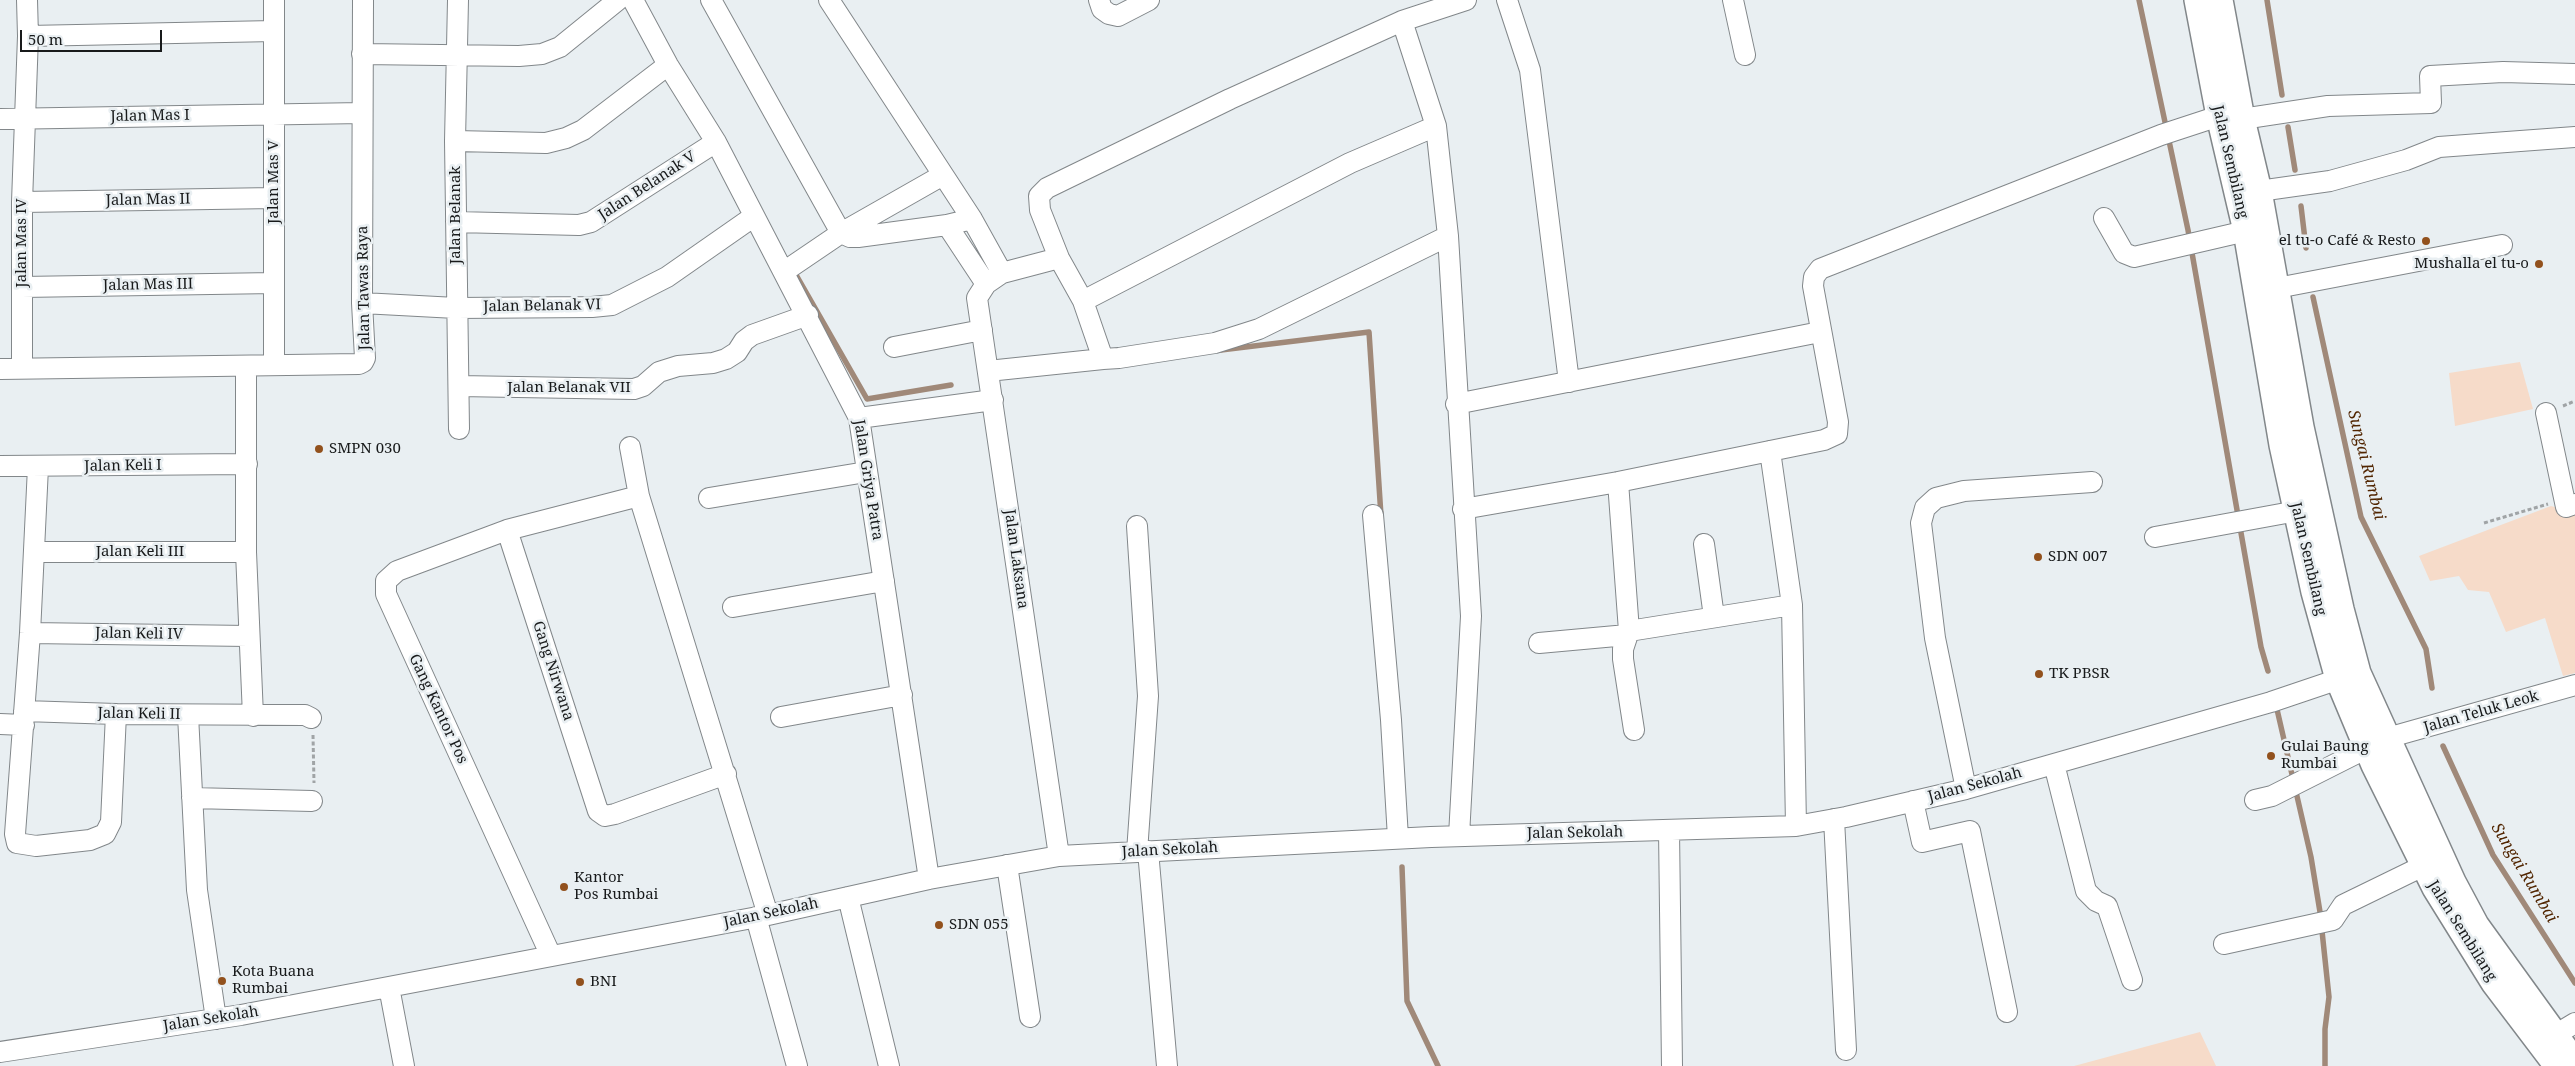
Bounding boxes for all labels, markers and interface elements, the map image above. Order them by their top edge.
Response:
scale bar [22,20,165,52]
text: 50 m [28,29,63,49]
street label: Jalan Sembilang [2208,104,2252,220]
street label: Jalan Mas I [110,106,190,126]
street label: Jalan Mas V [265,140,283,224]
street label: Jalan Belanak V [595,148,699,224]
street label: Jalan Belanak [447,166,465,264]
street label: Jalan Mas II [106,190,190,210]
street label: Jalan Mas IV [13,198,31,288]
street label: Jalan Tawas Raya [354,226,374,350]
place label: el tu-o Café & Resto [2279,232,2416,250]
marker: el tu-o Café & Resto [2420,235,2432,247]
place label: Mushalla el tu-o [2414,255,2529,273]
marker: Mushalla el tu-o [2533,258,2545,270]
street label: Jalan Mas III [103,275,193,295]
street label: Jalan Belanak VI [483,296,601,316]
street label: Jalan Belanak VII [507,379,631,397]
water label: Sungai Rumbai [2343,408,2389,522]
street label: Jalan Griya Patra [850,418,886,542]
place label: SMPN 030 [329,440,401,458]
marker: SMPN 030 [313,443,325,455]
street label: Jalan Keli I [84,456,162,476]
street label: Jalan Sembilang [2286,501,2330,617]
street label: Jalan Laksana [1000,508,1032,610]
street label: Jalan Keli III [96,543,184,561]
place label: SDN 007 [2048,548,2108,566]
marker: SDN 007 [2032,551,2044,563]
street label: Gang Nirwana [528,619,578,723]
street label: Jalan Keli IV [95,624,183,644]
street label: Gang Kantor Pos [405,651,471,767]
place label: TK PBSR [2049,665,2109,683]
marker: TK PBSR [2033,668,2045,680]
street label: Jalan Teluk Leok [2422,687,2540,737]
street label: Jalan Keli II [97,704,181,724]
place label: Gulai Baung Rumbai [2281,738,2369,773]
marker: Gulai Baung Rumbai [2265,750,2277,762]
street label: Jalan Sekolah [1926,764,2024,806]
water label: Sungai Rumbai [2487,820,2561,926]
street label: Jalan Sekolah [1527,823,1623,843]
street label: Jalan Sekolah [1121,838,1219,862]
place label: Kantor Pos Rumbai [574,869,658,904]
street label: Jalan Sembilang [2424,877,2500,985]
marker: Kantor Pos Rumbai [558,881,570,893]
street label: Jalan Sekolah [722,894,820,932]
place label: SDN 055 [949,916,1009,934]
marker: SDN 055 [933,919,945,931]
place label: Kota Buana Rumbai [232,963,314,998]
place label: BNI [590,973,617,991]
marker: Kota Buana Rumbai [216,975,228,987]
marker: BNI [574,976,586,988]
street label: Jalan Sekolah [162,1003,260,1035]

